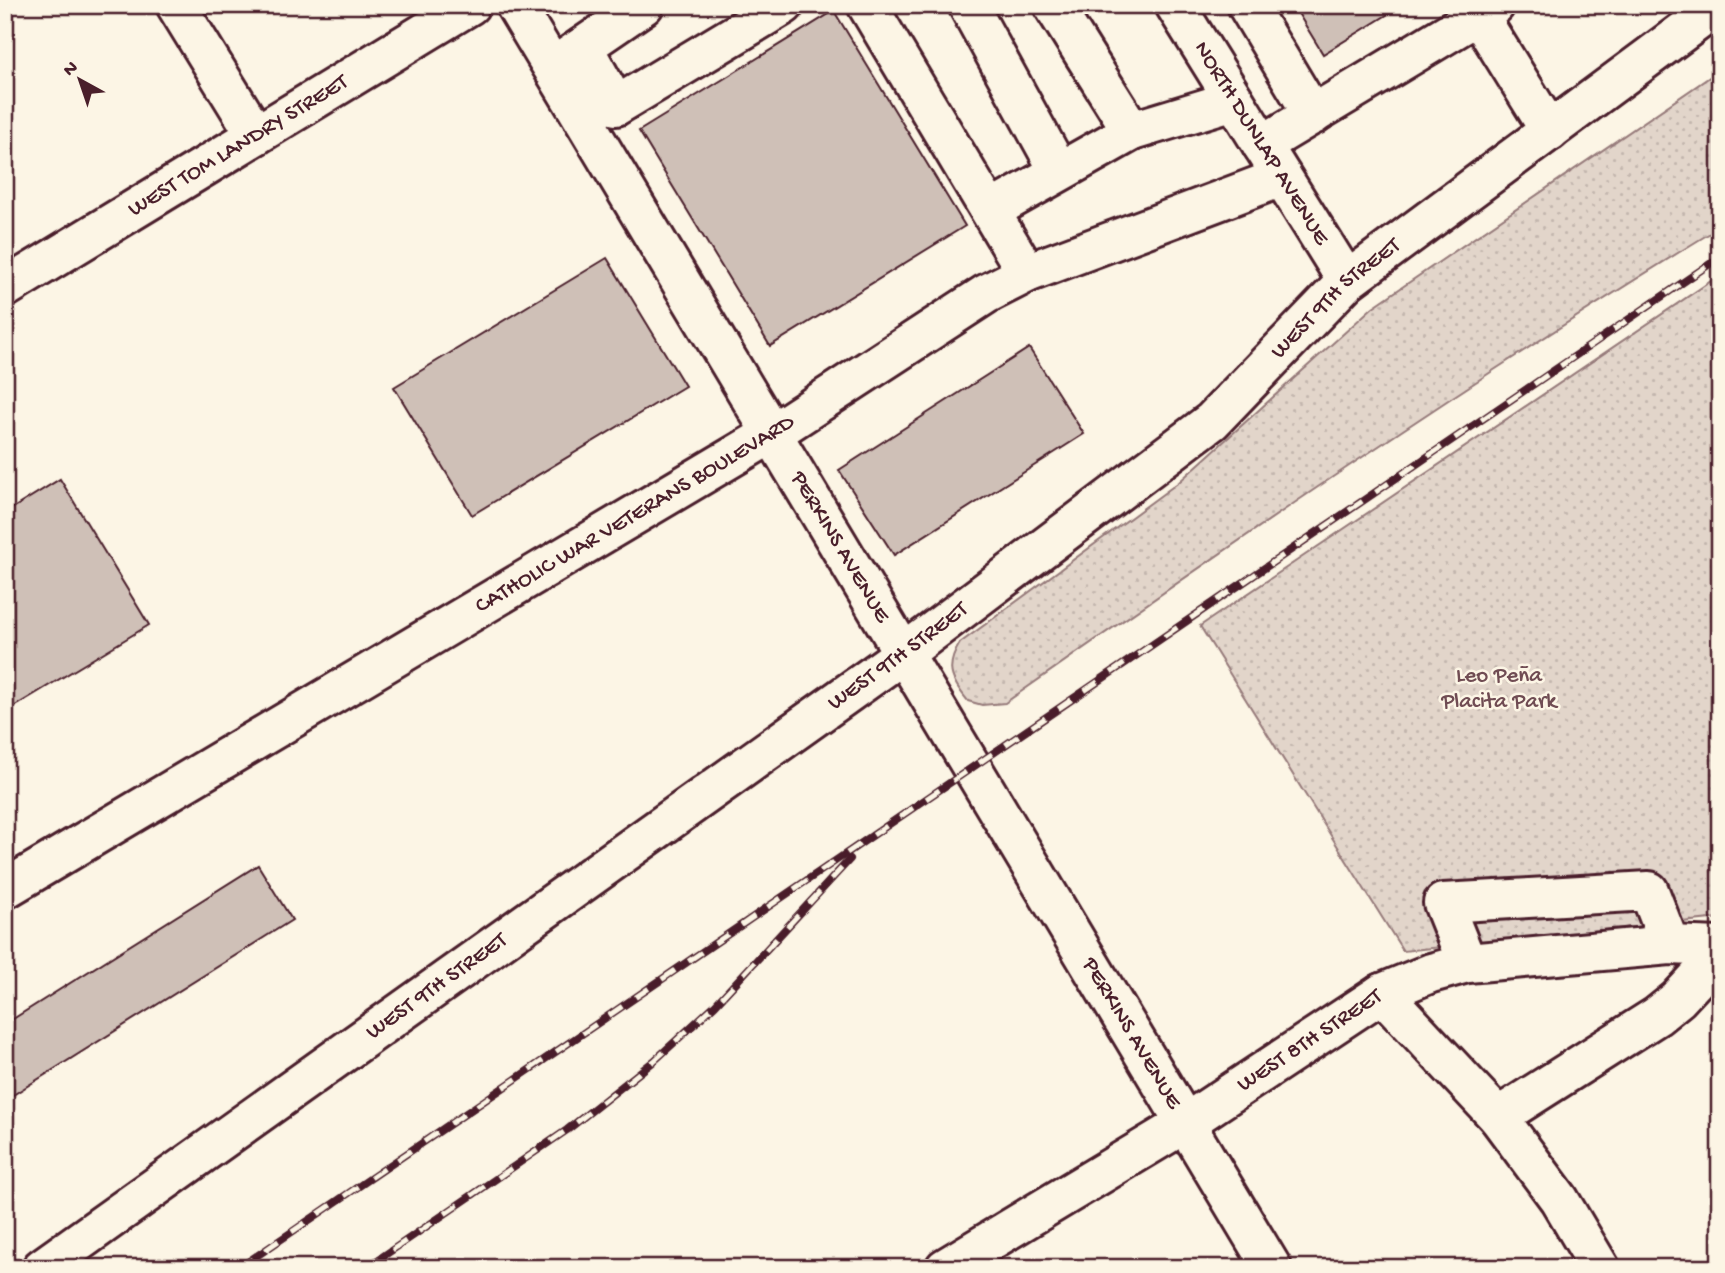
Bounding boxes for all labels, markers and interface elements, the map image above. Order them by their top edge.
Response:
street label: NORTH DUNLAP AVENUE [1188,36,1336,252]
north arrow [46,46,116,116]
text: N [59,57,83,82]
street label: WEST TOM LANDRY STREET [123,68,354,223]
street label: WEST 9TH STREET [1265,232,1407,365]
street label: CATHOLIC WAR VETERANS BOULEVARD [471,408,800,620]
street label: PERKINS AVENUE [784,466,897,629]
street label: WEST 9TH STREET [823,596,974,717]
park label: Leo Peña Placita Park [1441,663,1559,716]
street label: WEST 9TH STREET [361,926,514,1046]
street label: PERKINS AVENUE [1075,952,1188,1115]
street label: WEST 8TH STREET [1232,982,1388,1098]

